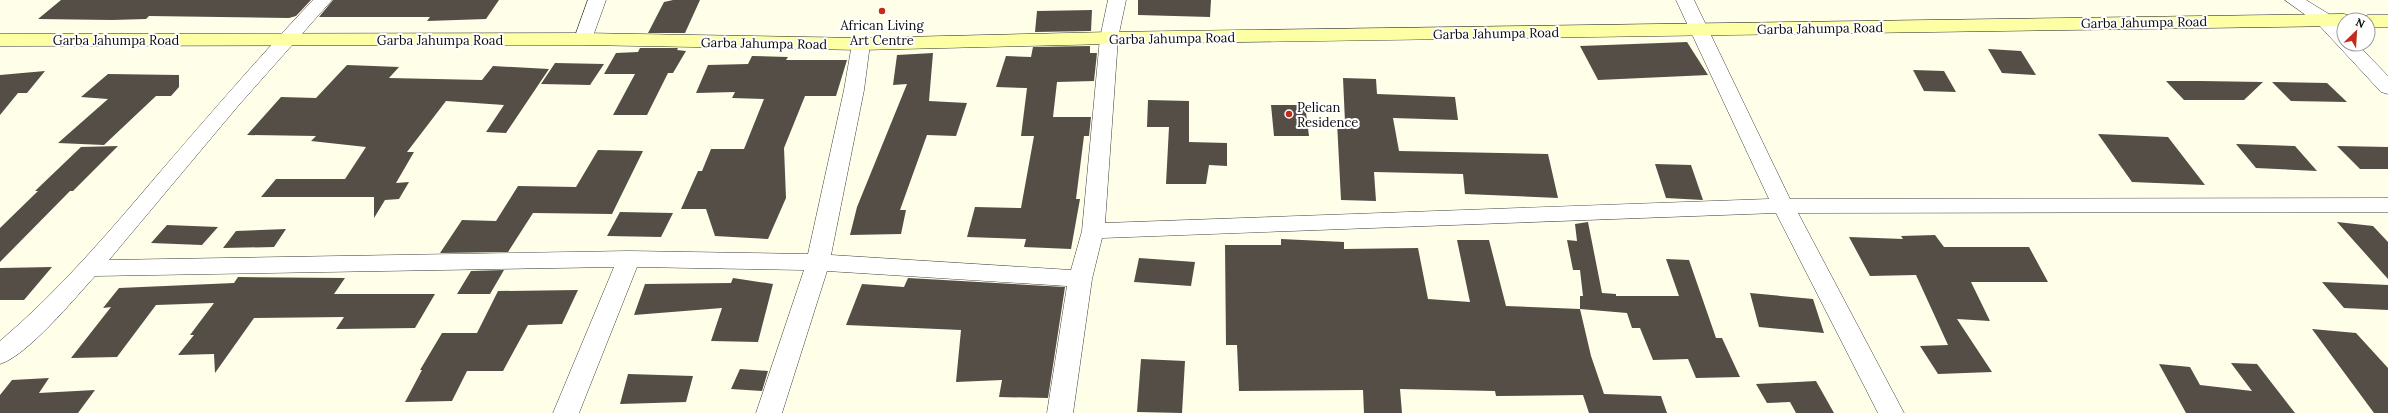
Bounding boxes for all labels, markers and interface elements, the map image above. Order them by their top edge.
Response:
marker: African Living Art Centre [877,6,887,16]
north arrow [2336,12,2376,52]
street label: Garba Jahumpa Road [2081,13,2208,32]
text: N [2353,15,2367,31]
place label: African Living Art Centre [839,17,924,49]
street label: Garba Jahumpa Road [1757,19,1884,38]
street label: Garba Jahumpa Road [1433,24,1560,43]
street label: Garba Jahumpa Road [1109,29,1236,48]
street label: Garba Jahumpa Road [53,32,179,49]
street label: Garba Jahumpa Road [377,32,503,49]
street label: Garba Jahumpa Road [701,34,828,53]
place label: Pelican Residence [1297,99,1358,131]
marker: Pelican Residence [1284,109,1294,119]

